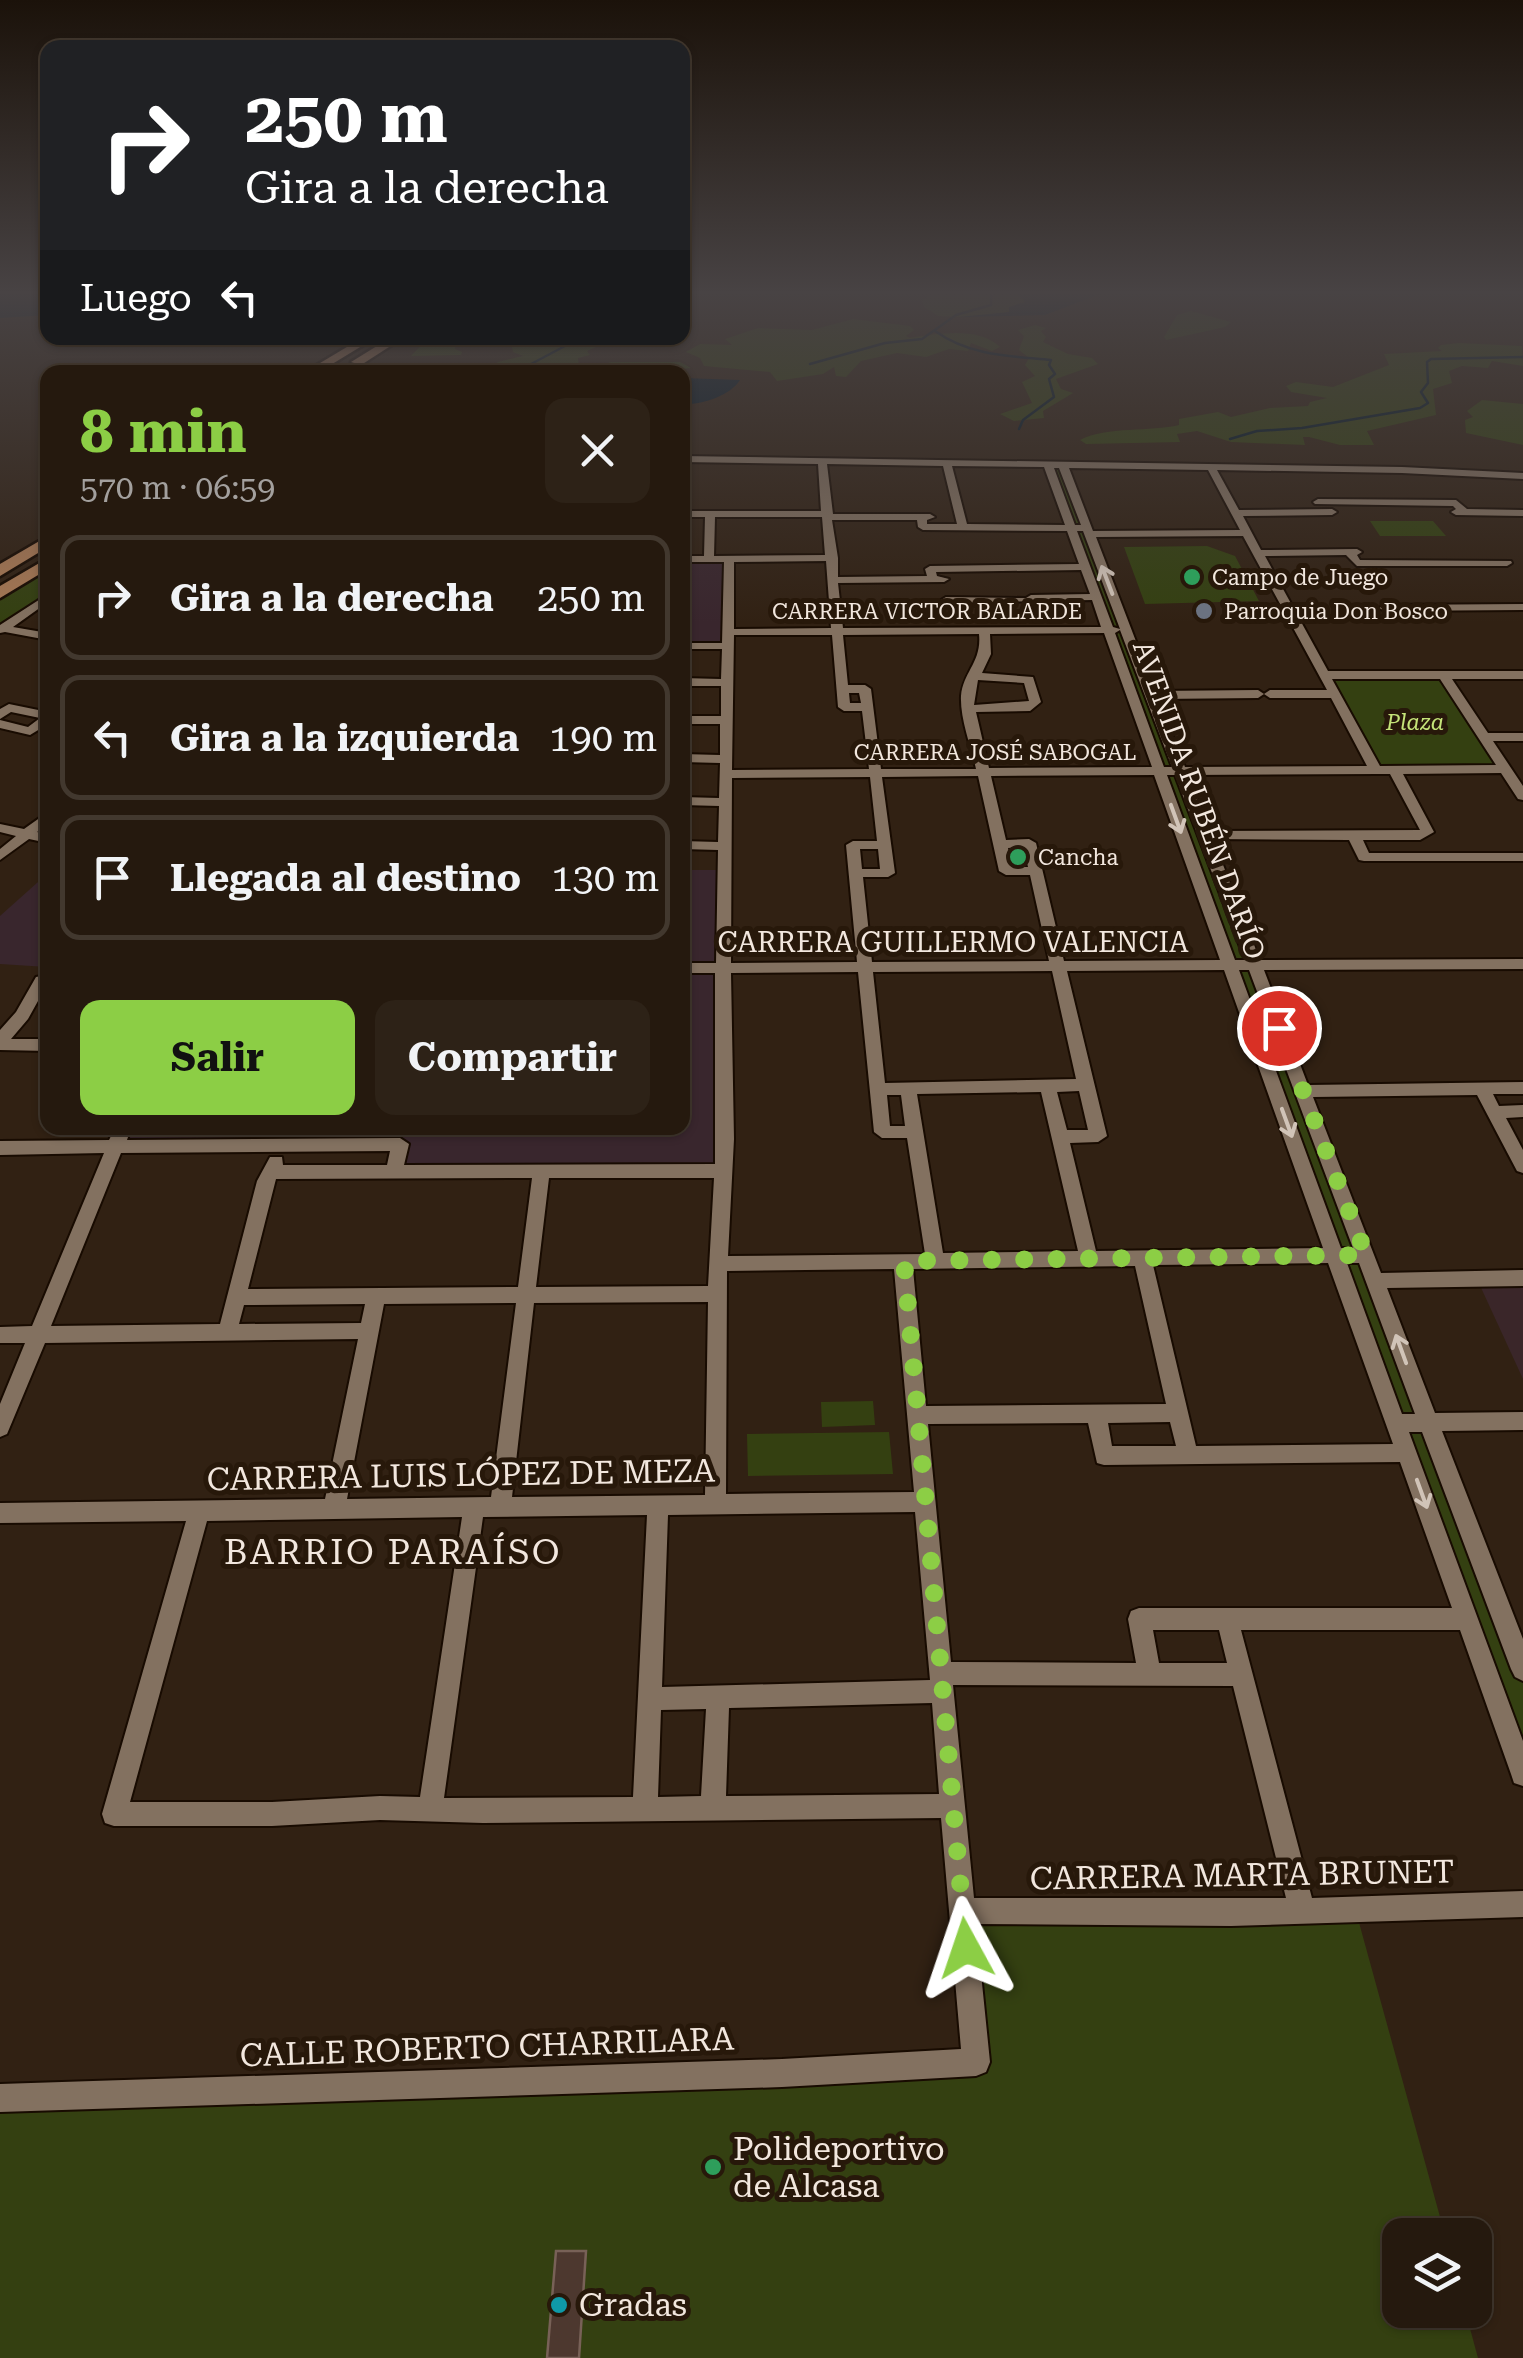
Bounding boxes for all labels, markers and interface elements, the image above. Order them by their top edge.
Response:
text: 250 m [245,77,448,159]
icon: right [80,80,210,210]
text: Gira a la derecha [245,161,609,214]
icon: left [212,270,267,325]
text: Luego [80,276,192,320]
text: 8 min [80,396,247,467]
button: close [545,398,650,503]
text: 570 m · 06:59 [80,469,275,507]
one-way arrow [1097,565,1115,596]
place label: Campo de Juego [1212,565,1388,590]
marker: Campo de Juego [1181,566,1203,588]
icon: right [85,570,140,625]
text: Gira a la derecha [170,576,494,620]
text: 250 m [537,576,645,620]
street label: CARRERA VICTOR BALARDE [772,599,1082,624]
place label: Parroquia Don Bosco [1224,599,1448,624]
marker: Parroquia Don Bosco [1193,600,1215,622]
street label: AVENIDA RUBÉN DARÍO [1126,636,1273,964]
icon: left [85,710,140,765]
park label: Plaza [1385,710,1444,735]
text: Gira a la izquierda [170,716,519,760]
text: 190 m [549,716,657,760]
street label: CARRERA JOSÉ SABOGAL [854,739,1136,765]
one-way arrow [1168,803,1186,834]
place label: Cancha [1038,845,1118,870]
marker: Cancha [1007,846,1029,868]
icon: arrive [85,850,140,905]
text: Llegada al destino [170,856,521,900]
text: 130 m [551,856,659,900]
street label: CARRERA GUILLERMO VALENCIA [717,926,1189,959]
pin [1237,986,1322,1071]
button: Salir [80,1000,355,1115]
button: Compartir [375,1000,650,1115]
icon: arrive [1252,1001,1307,1056]
one-way arrow [1279,1106,1297,1137]
one-way arrow [1390,1335,1408,1365]
street label: CARRERA LUIS LÓPEZ DE MEZA [206,1451,716,1498]
one-way arrow [1414,1478,1432,1509]
district label: BARRIO PARAÍSO [224,1532,562,1573]
street label: CARRERA MARTA BRUNET [1029,1852,1455,1898]
position arrow [914,1896,1018,2000]
street label: CALLE ROBERTO CHARRILARA [239,2019,735,2075]
place label: Polideportivo de Alcasa [733,2130,945,2205]
marker: Polideportivo de Alcasa [702,2156,724,2178]
map controls [1382,2218,1492,2328]
button: layers [1382,2218,1492,2328]
place label: Gradas [579,2286,687,2324]
marker: Gradas [548,2294,570,2316]

